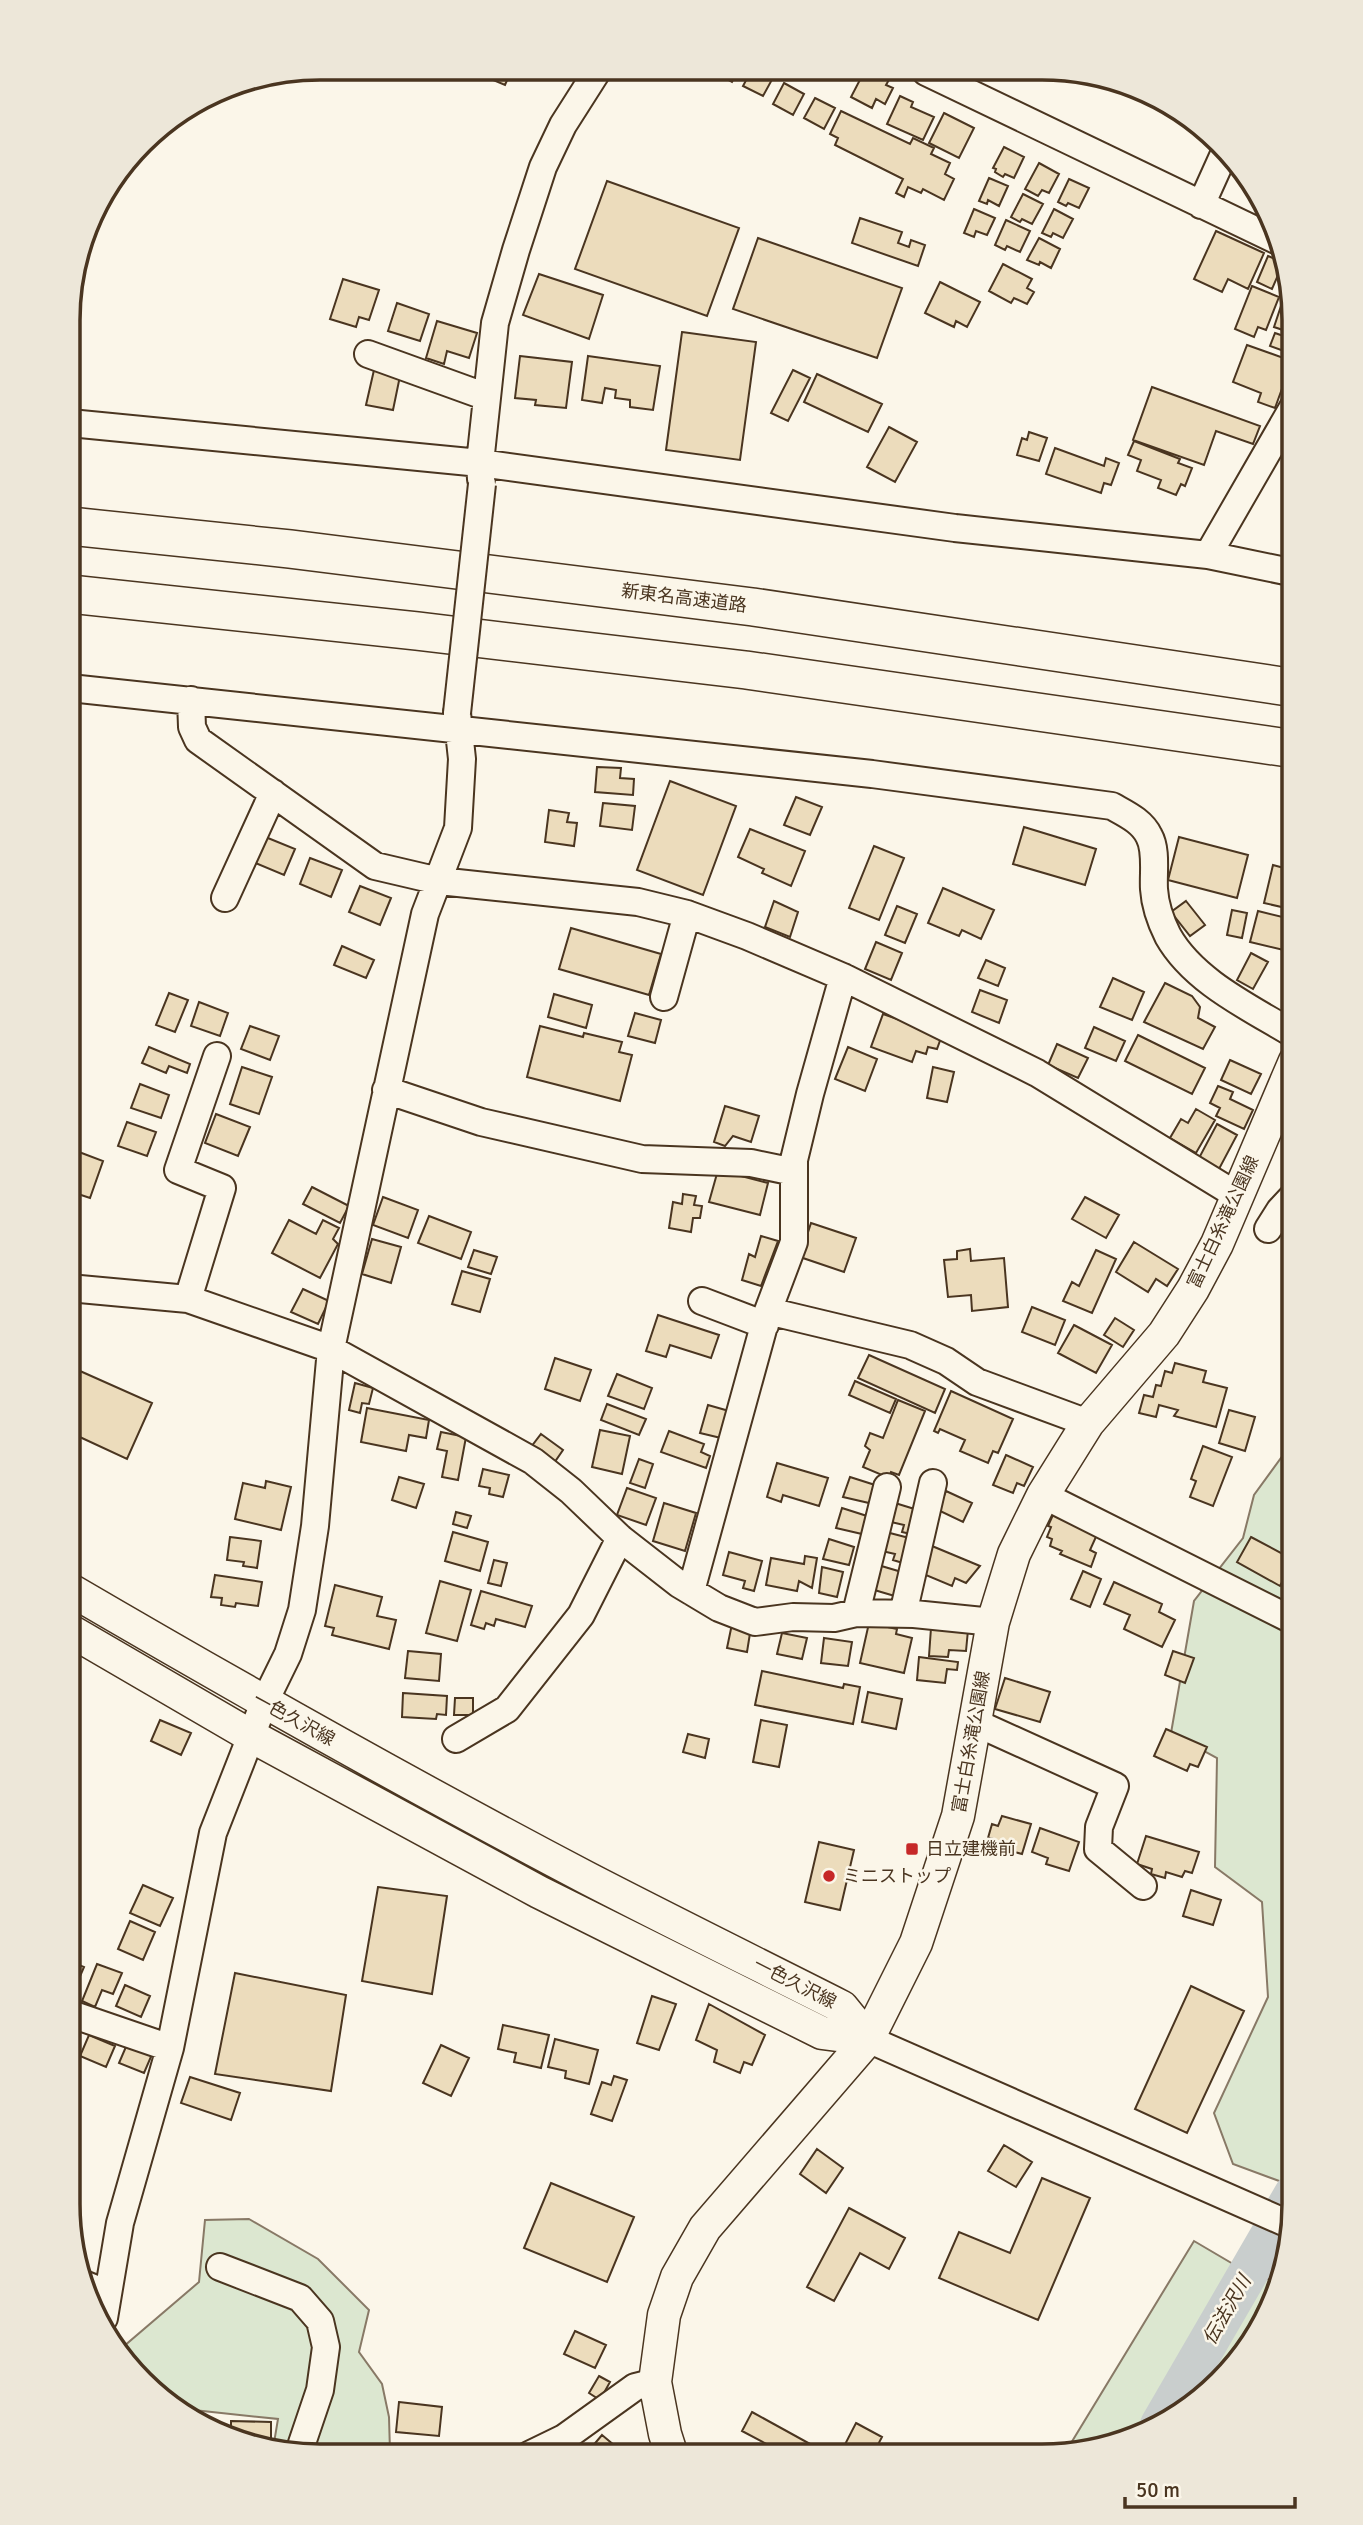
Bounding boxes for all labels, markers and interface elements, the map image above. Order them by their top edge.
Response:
street label: 新東名高速道路 [620,579,748,617]
street label: 富士白糸滝公園線 [1183,1152,1263,1292]
street label: 富士白糸滝公園線 [948,1669,994,1815]
street label: 一色久沢線 [249,1688,339,1750]
place label: 日立建機前 [926,1838,1016,1860]
marker: 日立建機前 [904,1841,920,1857]
place label: ミニストップ [843,1865,951,1887]
marker: ミニストップ [821,1868,837,1884]
street label: 一色久沢線 [750,1953,840,2013]
water label: 伝法沢川 [1198,2269,1257,2349]
scale bar [1125,2466,1295,2510]
text: 50 m [1136,2477,1180,2503]

